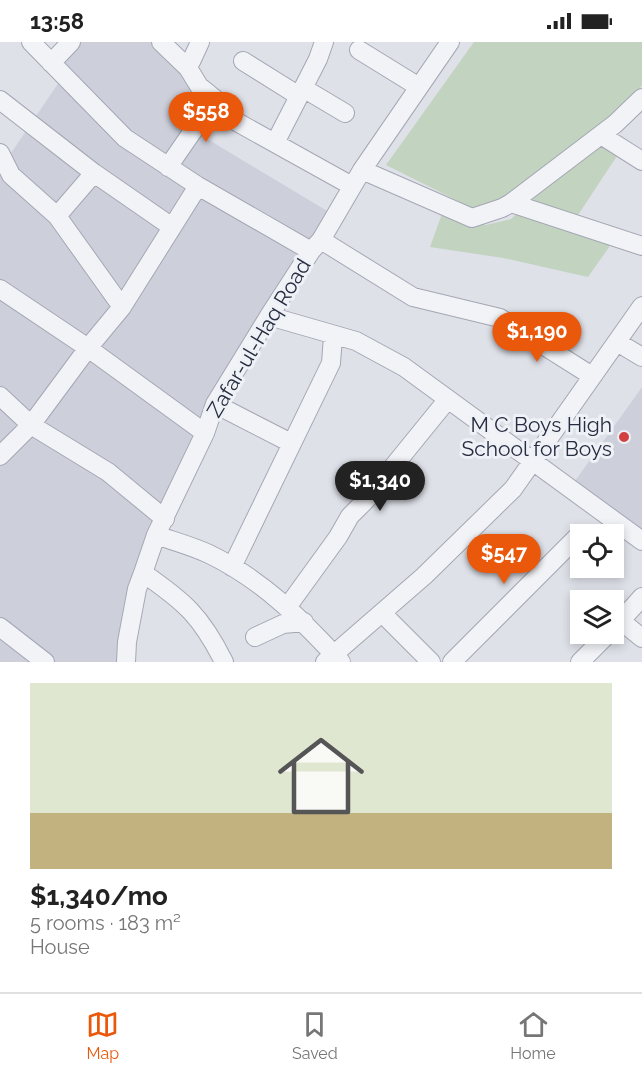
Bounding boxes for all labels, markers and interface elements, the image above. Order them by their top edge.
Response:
text: 13:58 [30,8,84,34]
pin: $558 [170,92,242,143]
text: $558 [183,99,229,123]
street label: Zafar-ul-Haq Road [201,254,316,422]
pin: $1,190 [488,312,586,363]
text: $1,190 [506,319,568,343]
place label: M C Boys High School for Boys [461,412,612,461]
marker: M C Boys High School for Boys [617,430,631,444]
pin: $1,340 [331,461,429,512]
text: $1,340 [349,468,411,492]
map controls [570,524,624,644]
button: locate [570,524,624,578]
pin: $547 [468,534,540,585]
text: $547 [481,541,527,565]
button: layers [570,590,624,644]
icon: home [267,722,375,830]
text: $1,340/mo [30,881,168,911]
text: 5 rooms · 183 m² [30,911,181,935]
text: House [30,935,90,959]
tab: Map [86,1008,119,1063]
tab: Saved [292,1008,338,1063]
tab: Home [510,1008,556,1063]

